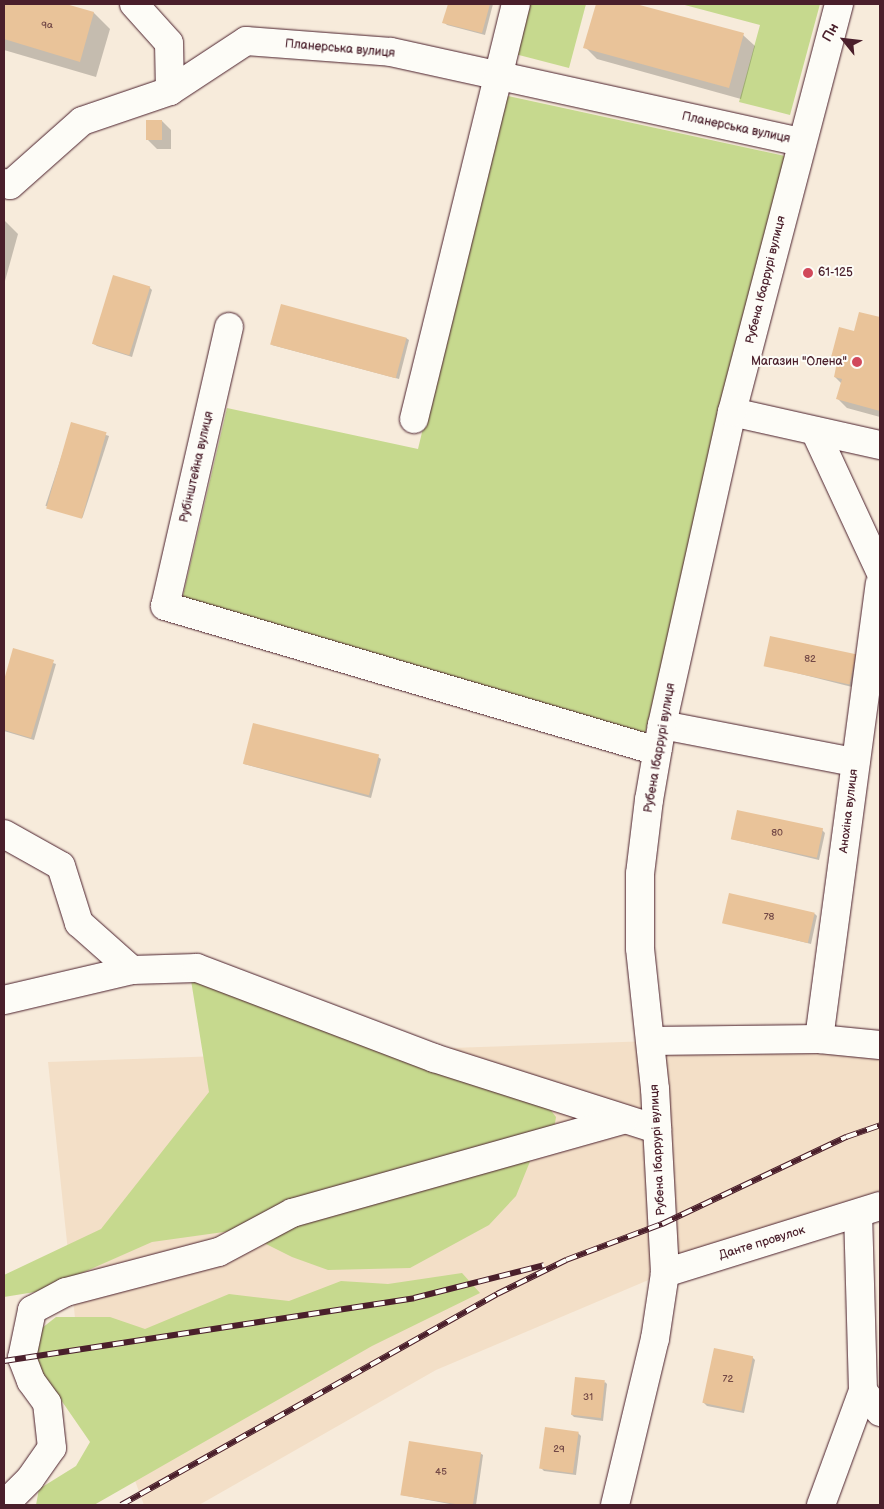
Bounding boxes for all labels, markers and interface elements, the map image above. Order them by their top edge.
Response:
north arrow [819,15,869,65]
house number: 9а [41,20,53,32]
text: Пн [818,20,842,45]
street label: Планерська вулиця [284,37,396,61]
street label: Планерська вулиця [680,109,792,147]
street label: Рубена Ібаррурі вулиця [743,214,789,346]
place label: 61-125 [818,266,853,280]
marker: 61-125 [802,267,814,279]
place label: Магазин "Олена" [751,355,847,369]
marker: Магазин "Олена" [851,356,863,368]
street label: Рубінштейна вулиця [177,410,217,524]
house number: 82 [804,654,816,666]
street label: Рубена Ібаррурі вулиця [641,682,679,814]
street label: Анохіна вулиця [837,768,861,854]
house number: 80 [771,828,783,840]
house number: 78 [764,912,774,924]
street label: Рубена Ібаррурі вулиця [647,1084,669,1216]
street label: Данте провулок [717,1223,807,1263]
house number: 72 [723,1374,733,1386]
house number: 31 [583,1392,593,1404]
house number: 29 [553,1444,565,1456]
house number: 45 [435,1467,447,1479]

